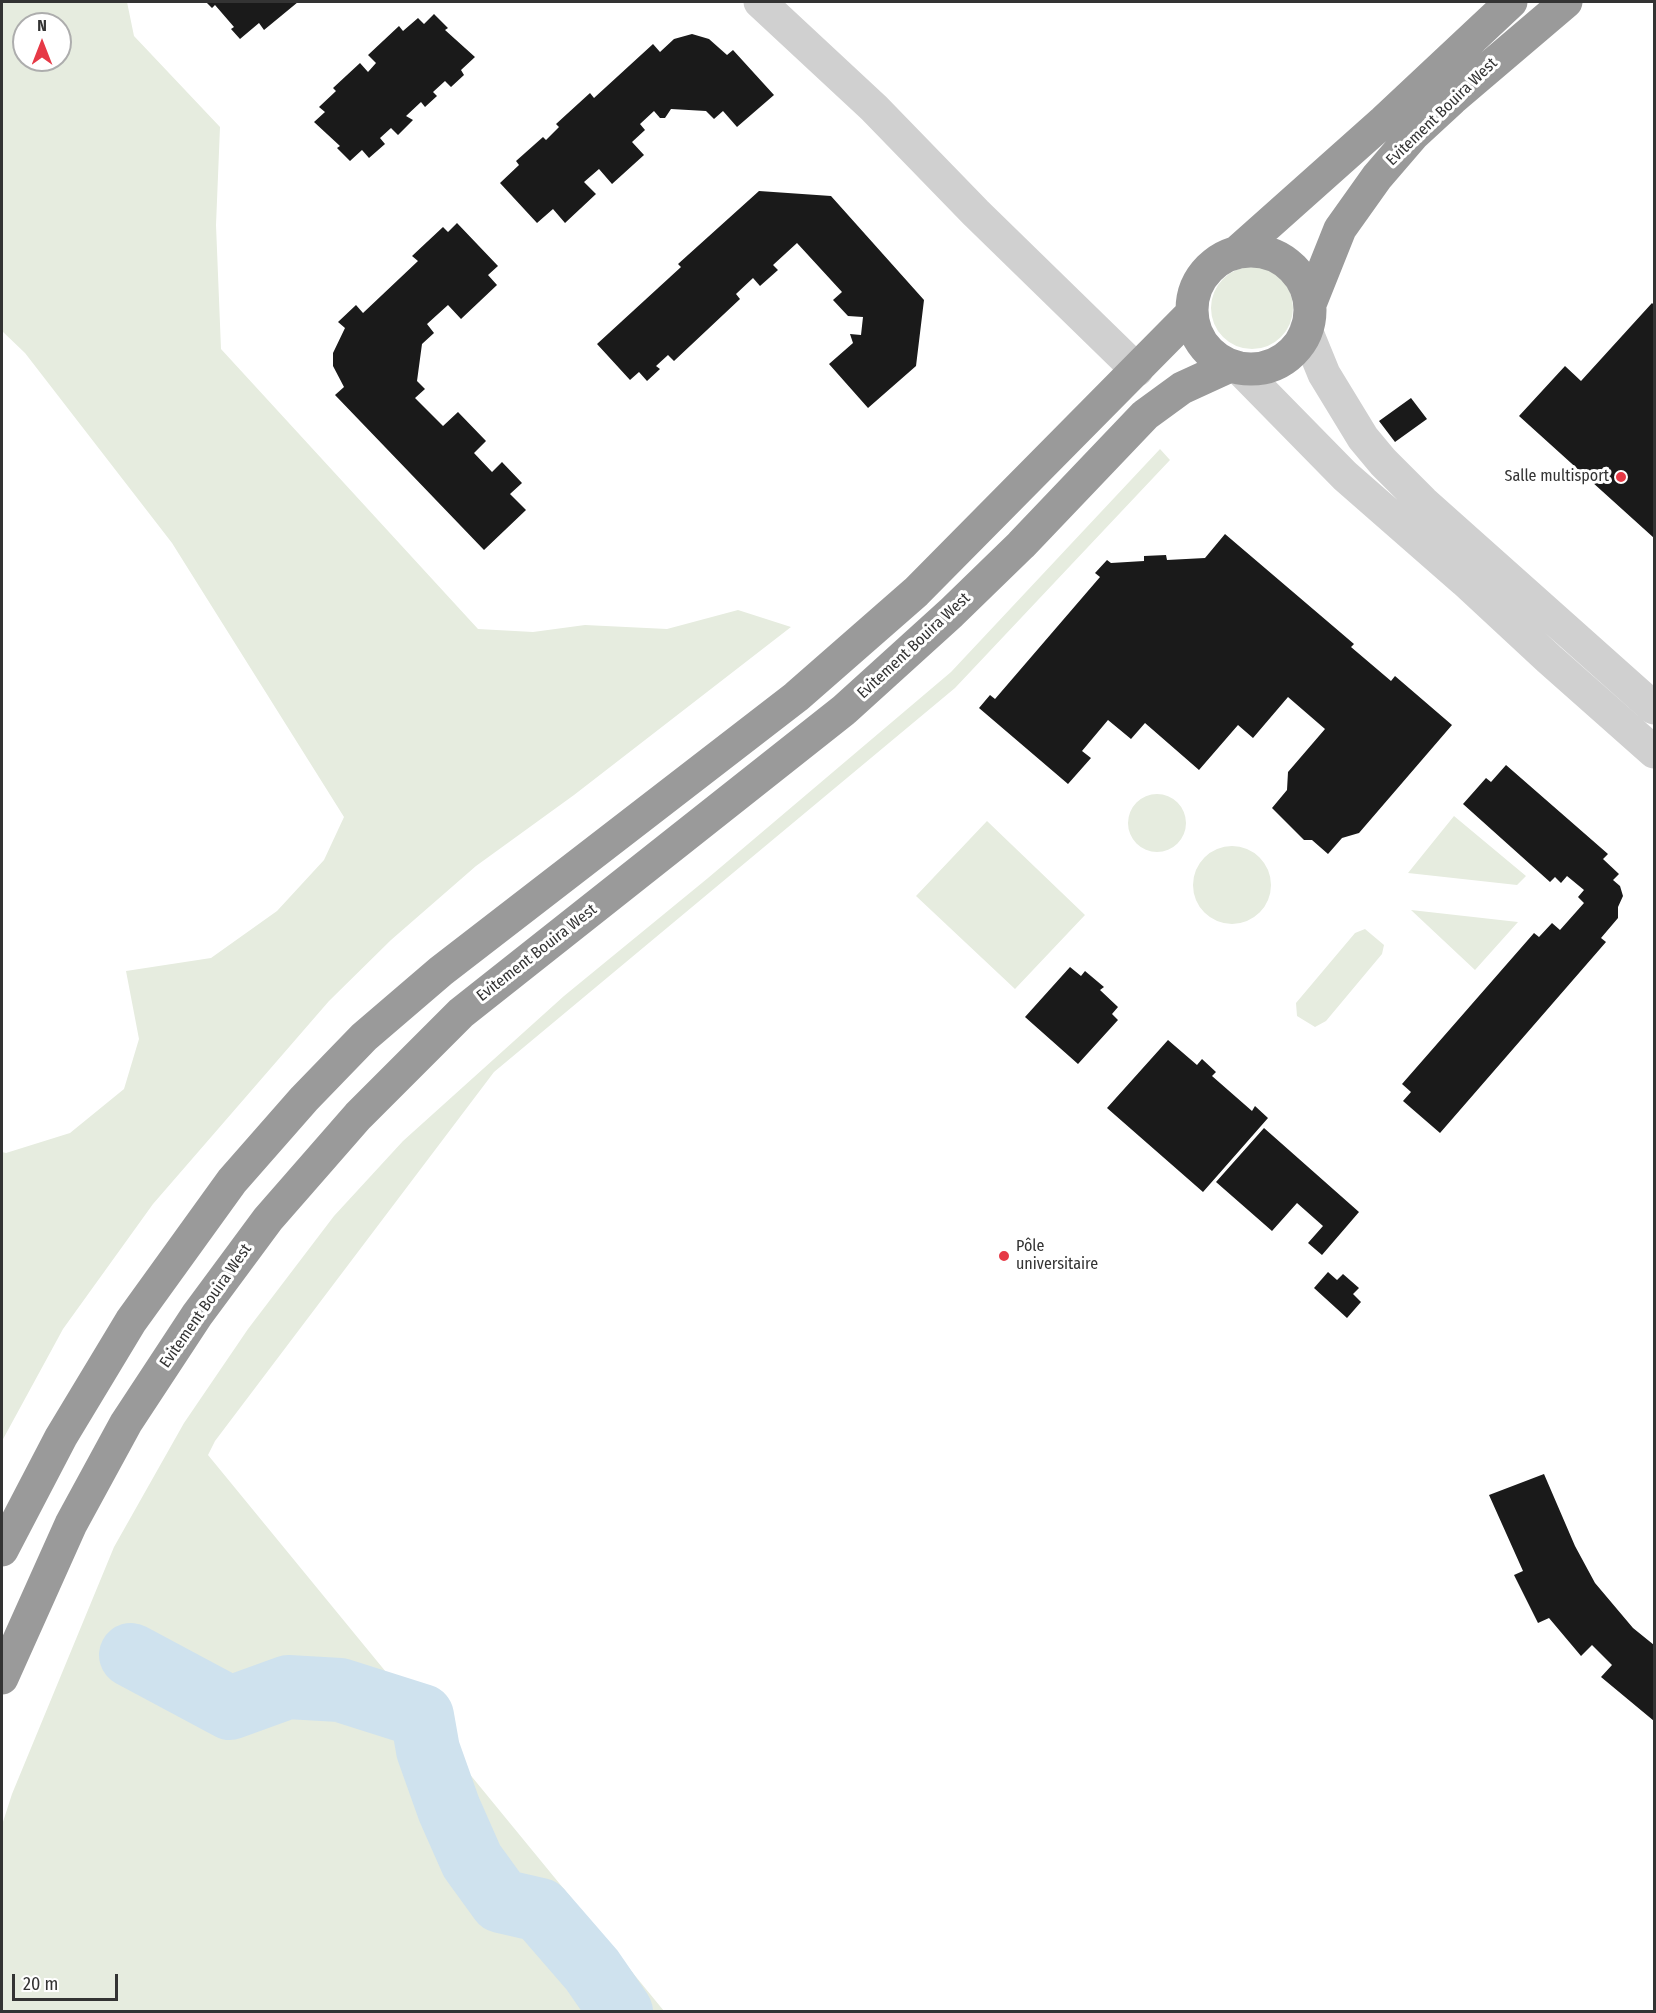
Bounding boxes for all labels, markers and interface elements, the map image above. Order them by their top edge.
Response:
north arrow [12,12,72,72]
text: N [37,16,47,35]
street label: Evitement Bouira West [1382,54,1502,170]
place label: Salle multisport [1505,467,1609,487]
marker: Salle multisport [1614,470,1628,484]
street label: Evitement Bouira West [854,589,974,703]
street label: Evitement Bouira West [473,900,601,1006]
place label: Pôle universitaire [1016,1237,1098,1275]
street label: Evitement Bouira West [156,1240,256,1372]
marker: Pôle universitaire [997,1249,1011,1263]
scale bar [15,1962,122,2000]
text: 20 m [23,1973,58,1995]

